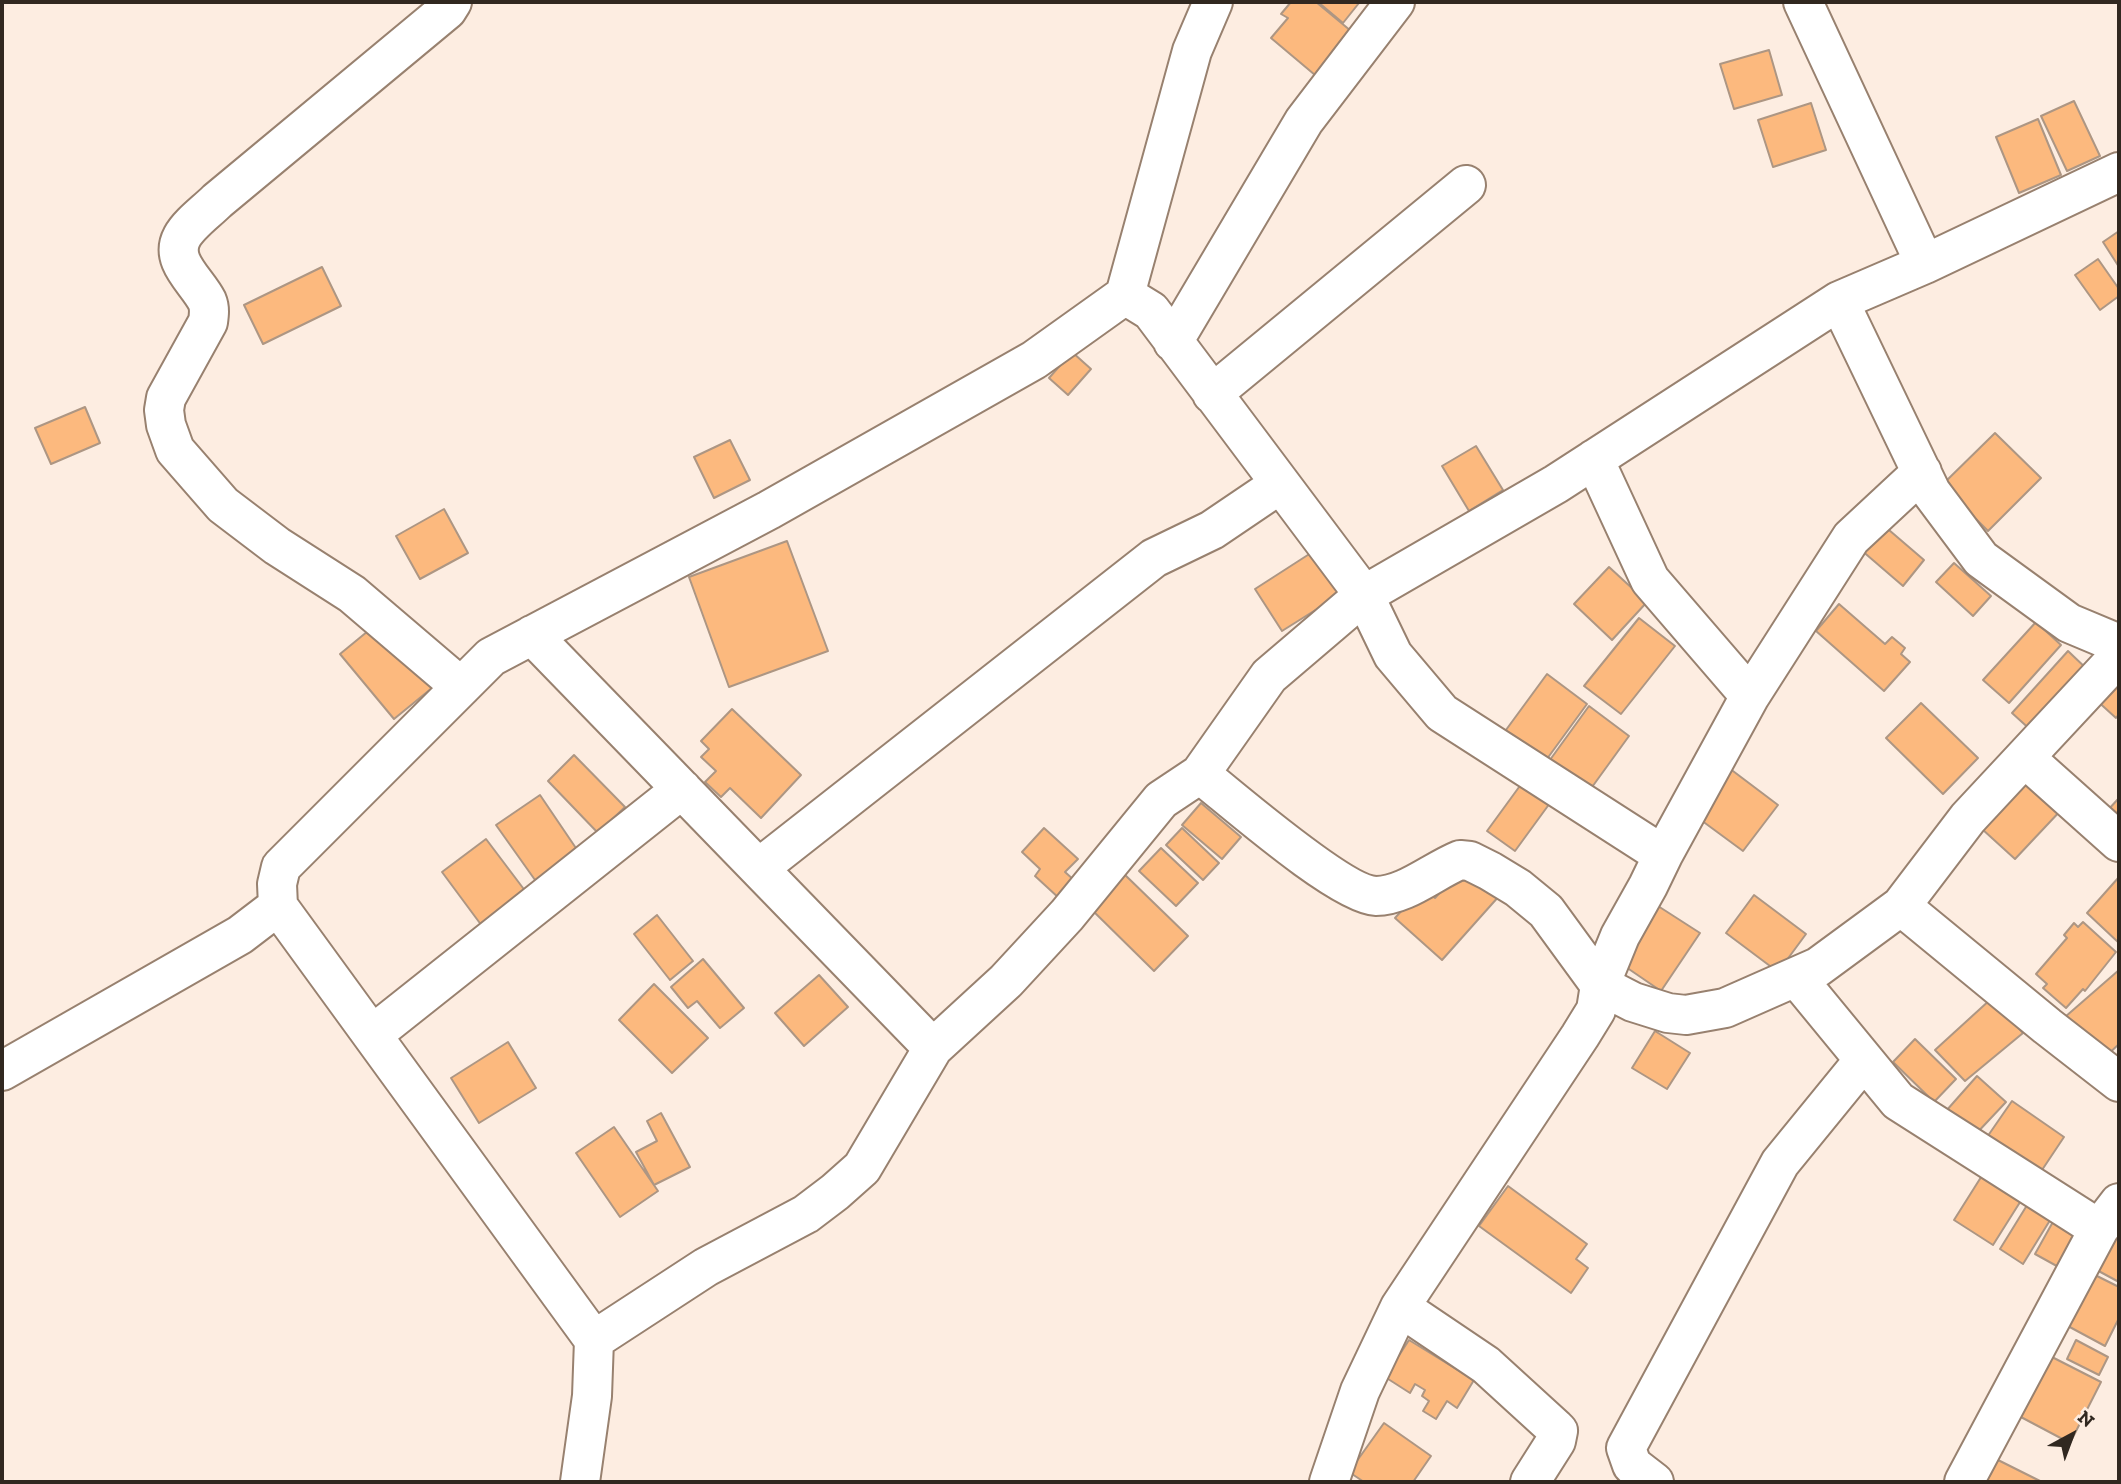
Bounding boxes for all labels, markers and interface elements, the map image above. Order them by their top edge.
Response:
north arrow [2037,1400,2107,1470]
text: N [2073,1405,2099,1432]

